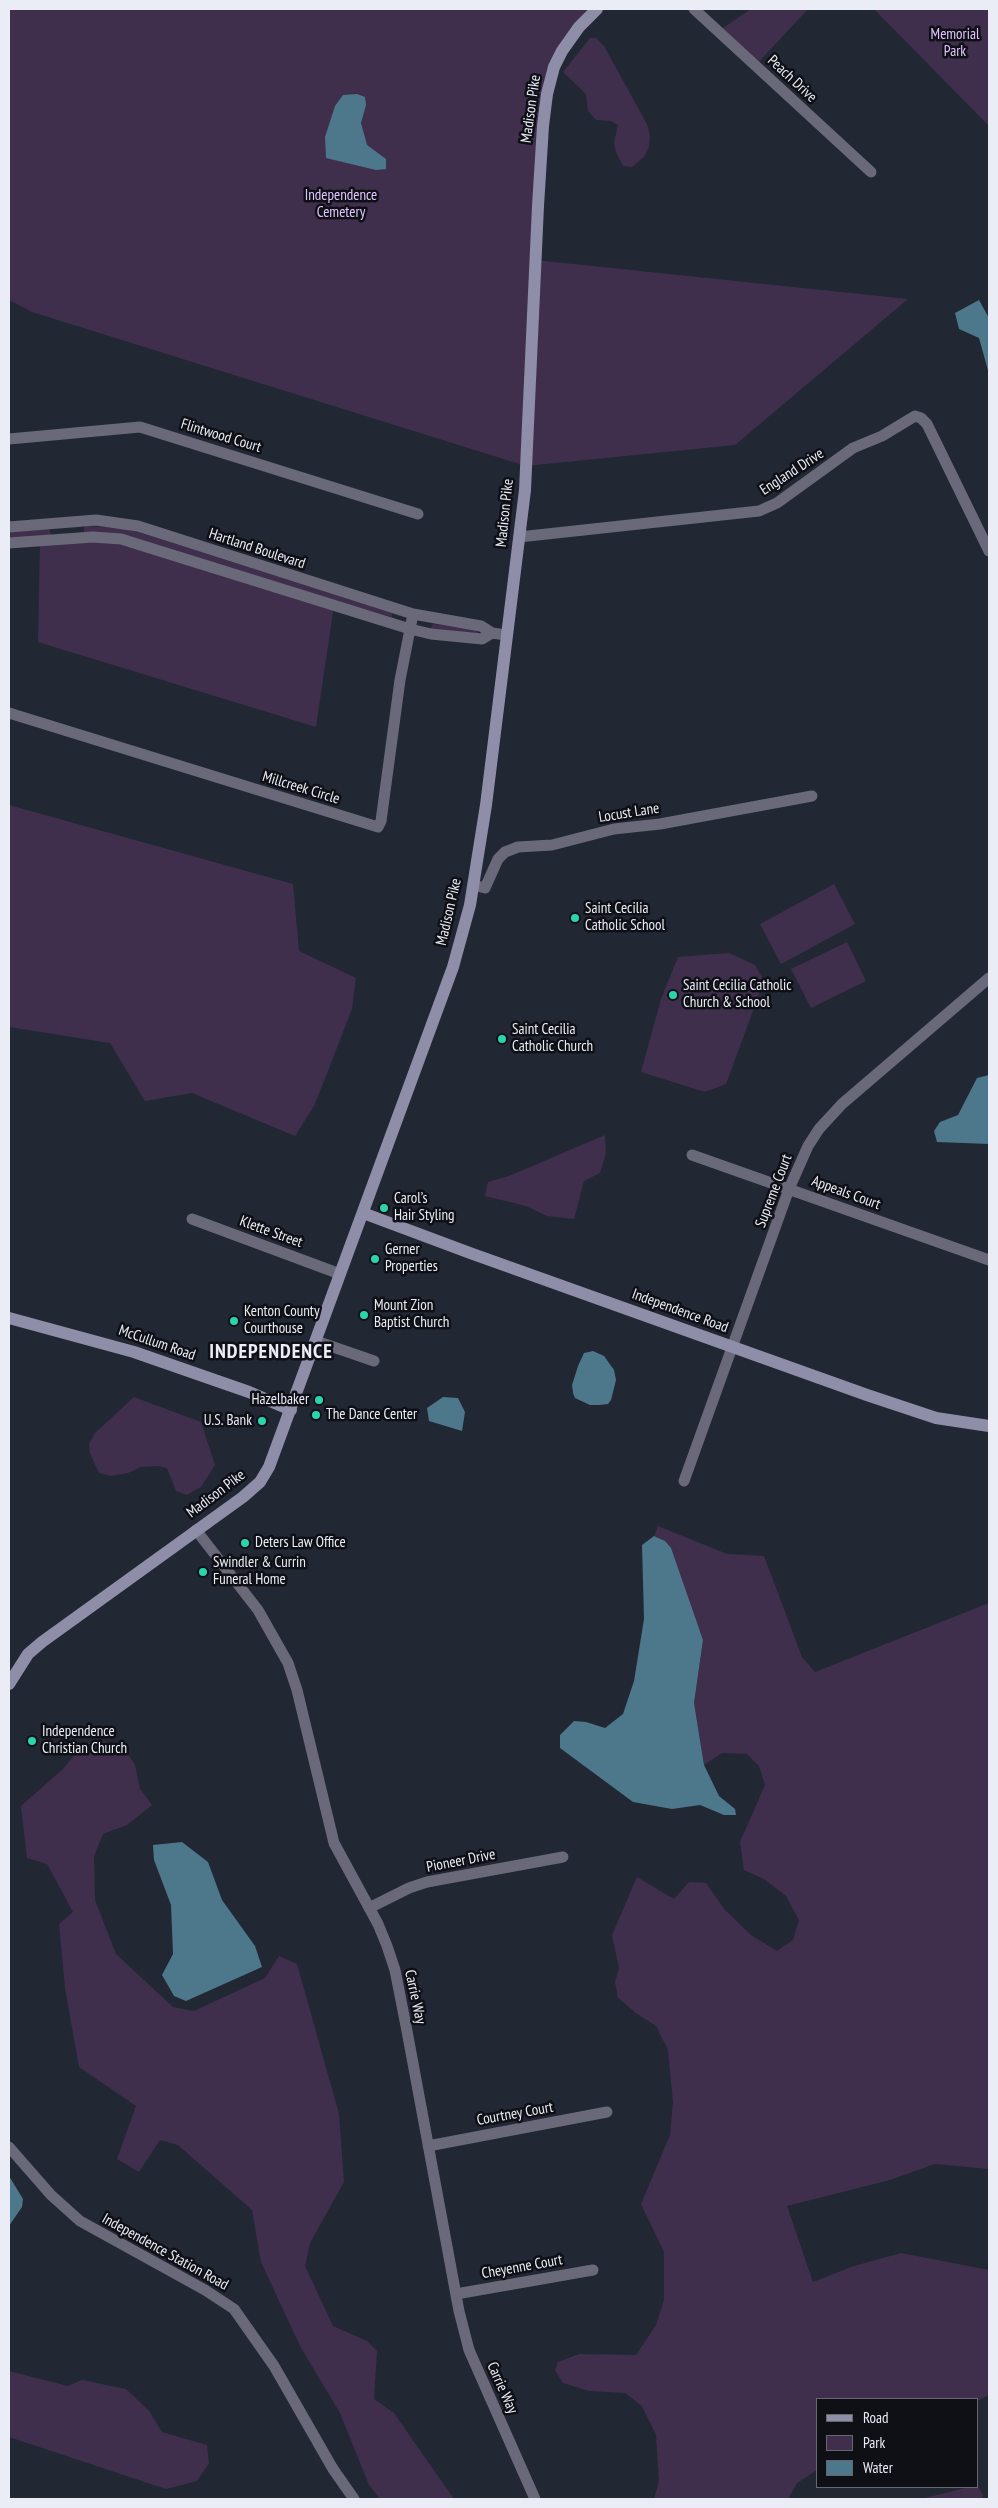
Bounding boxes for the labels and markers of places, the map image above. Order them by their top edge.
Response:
place label: Saint Cecilia Catholic School [585,900,665,935]
marker: Saint Cecilia Catholic School [569,912,581,924]
place label: Saint Cecilia Catholic Church & School [683,977,792,1012]
marker: Saint Cecilia Catholic Church & School [667,989,679,1001]
place label: Saint Cecilia Catholic Church [512,1021,593,1056]
marker: Saint Cecilia Catholic Church [496,1033,508,1045]
place label: Carol’s Hair Styling [394,1190,454,1225]
marker: Carol’s Hair Styling [378,1202,390,1214]
place label: Gerner Properties [385,1241,438,1276]
marker: Gerner Properties [369,1253,381,1265]
place label: Mount Zion Baptist Church [374,1297,449,1332]
place label: Kenton County Courthouse [244,1303,320,1338]
marker: Mount Zion Baptist Church [358,1309,370,1321]
marker: Kenton County Courthouse [228,1315,240,1327]
place label: Hazelbaker [252,1391,309,1409]
marker: Hazelbaker [313,1394,325,1406]
place label: The Dance Center [326,1406,417,1424]
marker: The Dance Center [310,1409,322,1421]
place label: U.S. Bank [204,1412,252,1430]
marker: U.S. Bank [256,1415,268,1427]
place label: Deters Law Office [255,1534,346,1552]
marker: Deters Law Office [239,1537,251,1549]
place label: Swindler & Currin Funeral Home [213,1554,306,1589]
marker: Swindler & Currin Funeral Home [197,1566,209,1578]
place label: Independence Christian Church [42,1723,127,1758]
marker: Independence Christian Church [26,1735,38,1747]

